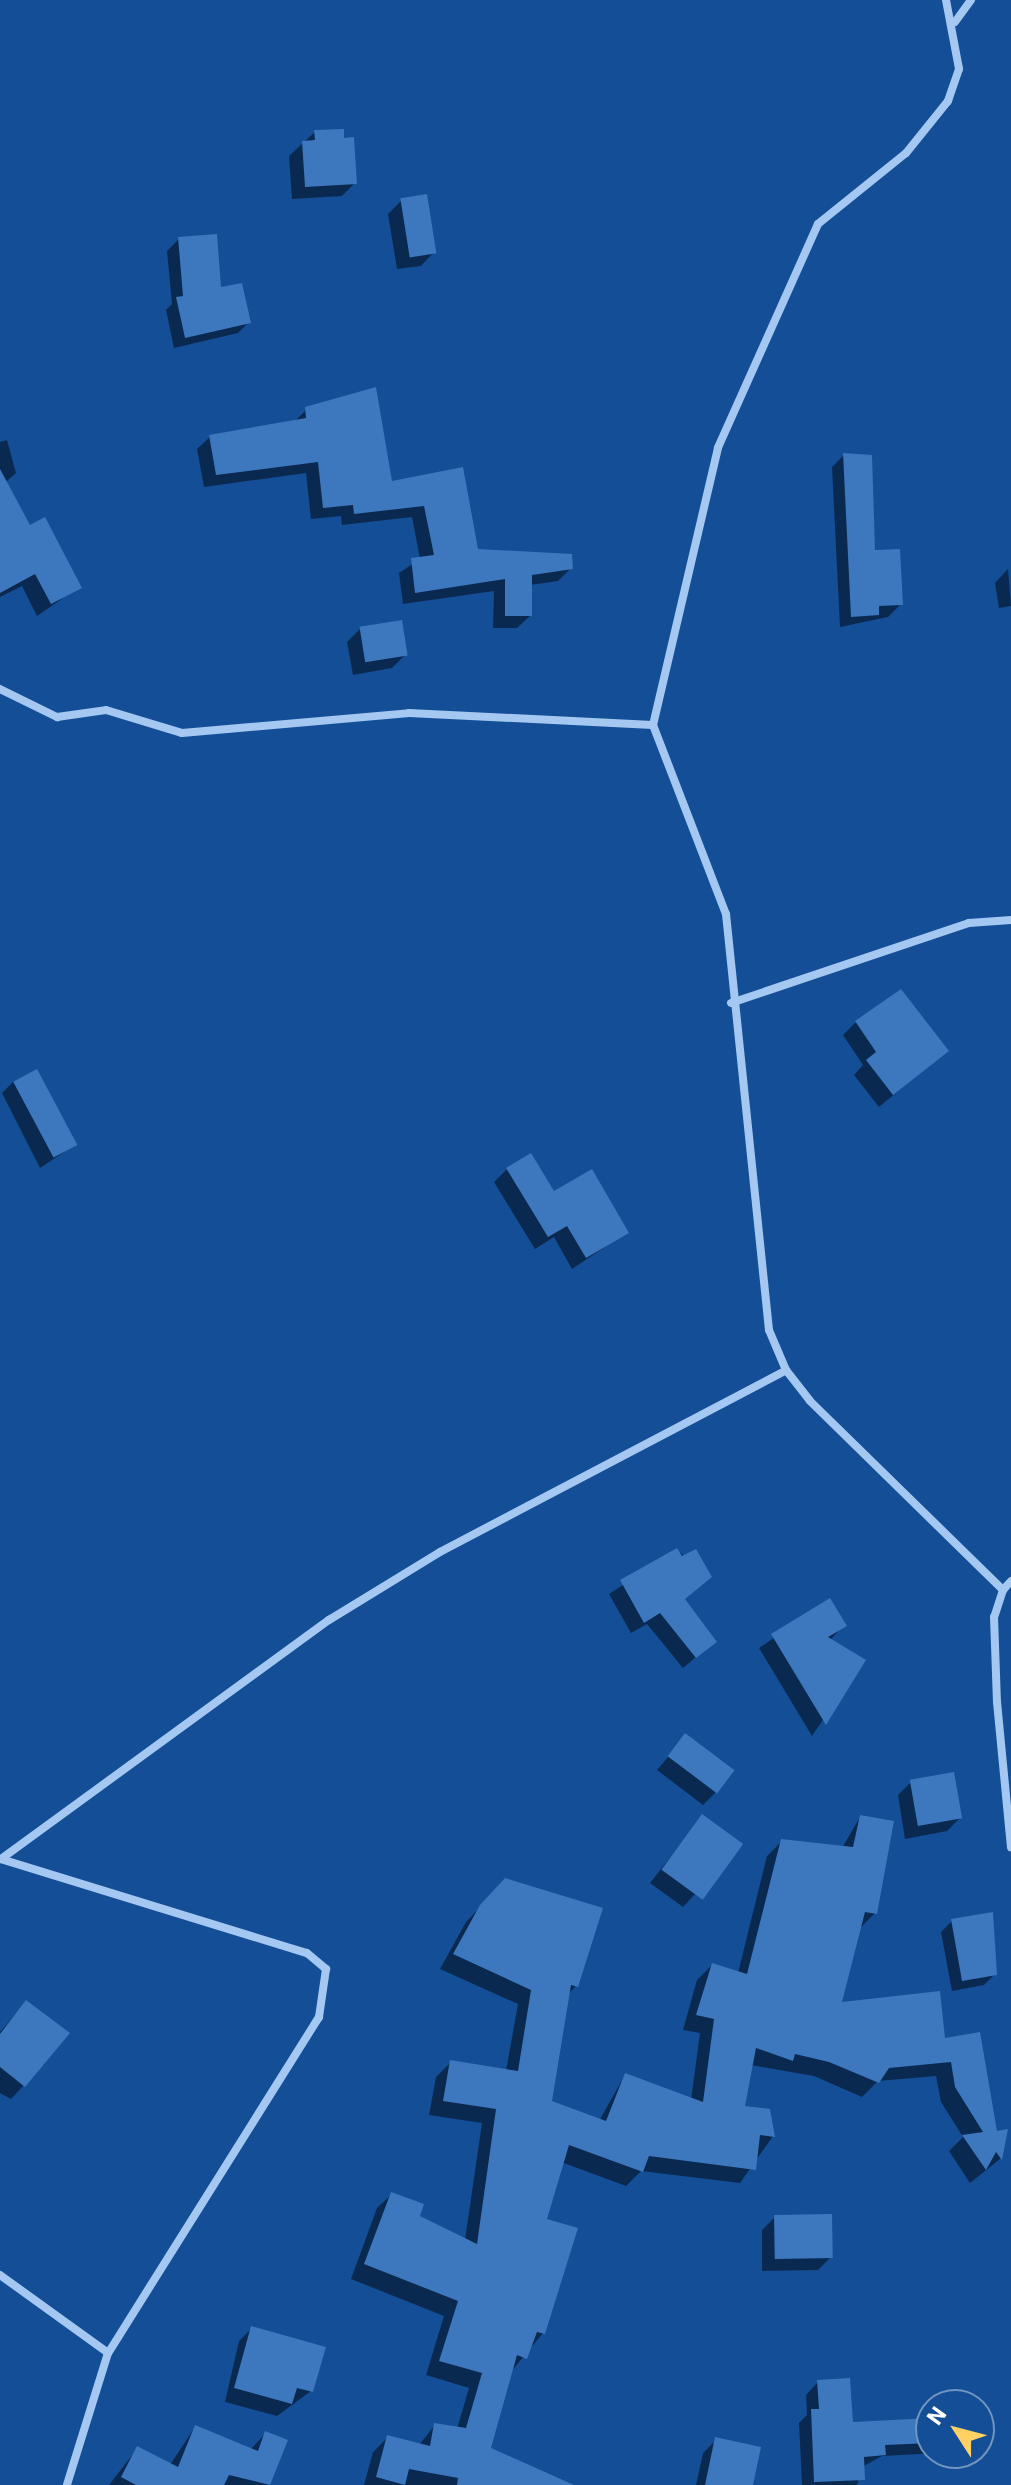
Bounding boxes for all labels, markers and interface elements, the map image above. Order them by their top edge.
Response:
north arrow [915,2389,995,2469]
text: N [922,2402,951,2429]

